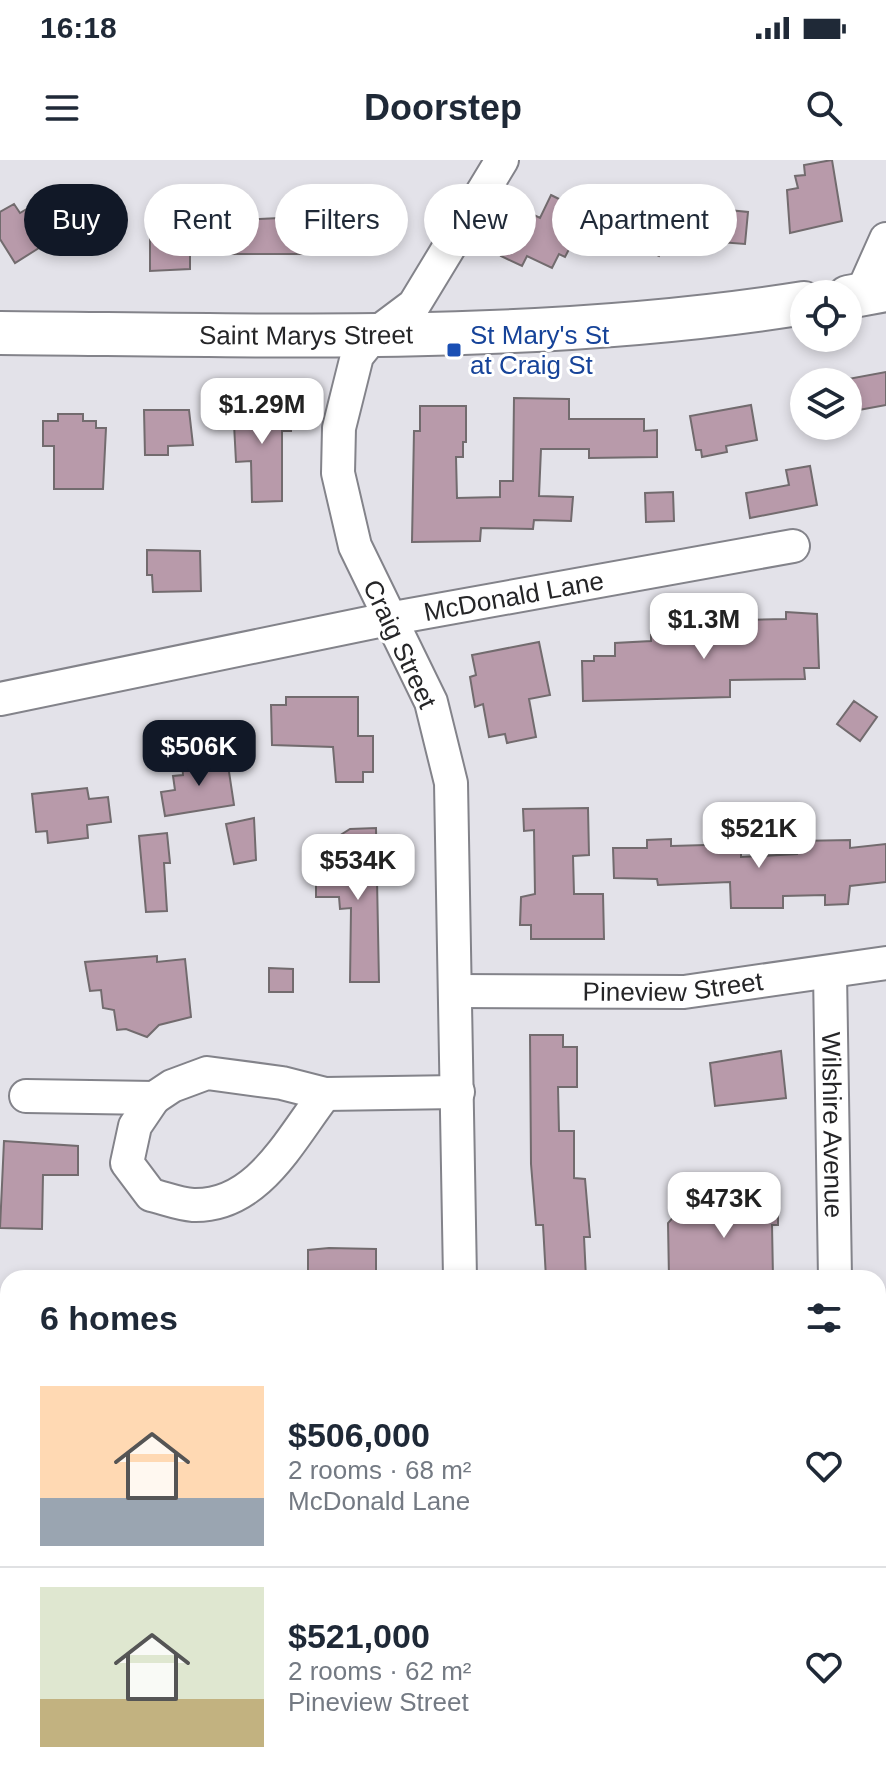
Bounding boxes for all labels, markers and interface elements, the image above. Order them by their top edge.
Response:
text: 16:18 [40,11,117,44]
icon: menu [40,86,84,130]
icon: search [802,86,846,130]
text: Doorstep [364,87,522,128]
chip: Buy [24,184,128,256]
chip: Rent [144,184,259,256]
chip: Filters [275,184,408,256]
chip: New [424,184,536,256]
chip: Apartment [552,184,737,256]
map controls [790,280,862,440]
button: locate [790,280,862,352]
street label: Saint Marys Street [199,319,414,350]
place label: St Mary's St at Craig St [470,320,610,380]
marker: St Mary's St at Craig St [445,341,463,359]
button: layers [790,368,862,440]
pin: $1.29M [197,378,327,446]
text: $1.29M [219,389,305,419]
street label: McDonald Lane [421,565,606,627]
street label: Craig Street [357,575,443,714]
pin: $1.3M [648,593,760,661]
text: $1.3M [668,604,740,634]
pin: $506K [143,720,255,788]
text: $506K [161,731,237,761]
pin: $521K [703,802,815,870]
text: $521K [721,813,797,843]
pin: $534K [302,834,414,902]
text: $534K [320,845,396,875]
street label: Pineview Street [583,966,765,1007]
street label: Wilshire Avenue [816,1032,849,1218]
pin: $473K [668,1172,780,1240]
text: $473K [686,1183,762,1213]
icon: filters [802,1296,846,1340]
text: 6 homes [40,1299,178,1337]
text: $506,000 [288,1416,430,1454]
icon: home [104,1418,200,1514]
icon: heart [802,1444,846,1488]
text: 2 rooms · 68 m² [288,1455,472,1485]
text: McDonald Lane [288,1486,470,1516]
text: $521,000 [288,1617,430,1655]
icon: home [104,1619,200,1715]
icon: heart [802,1645,846,1689]
text: 2 rooms · 62 m² [288,1656,472,1686]
text: Pineview Street [288,1687,469,1717]

